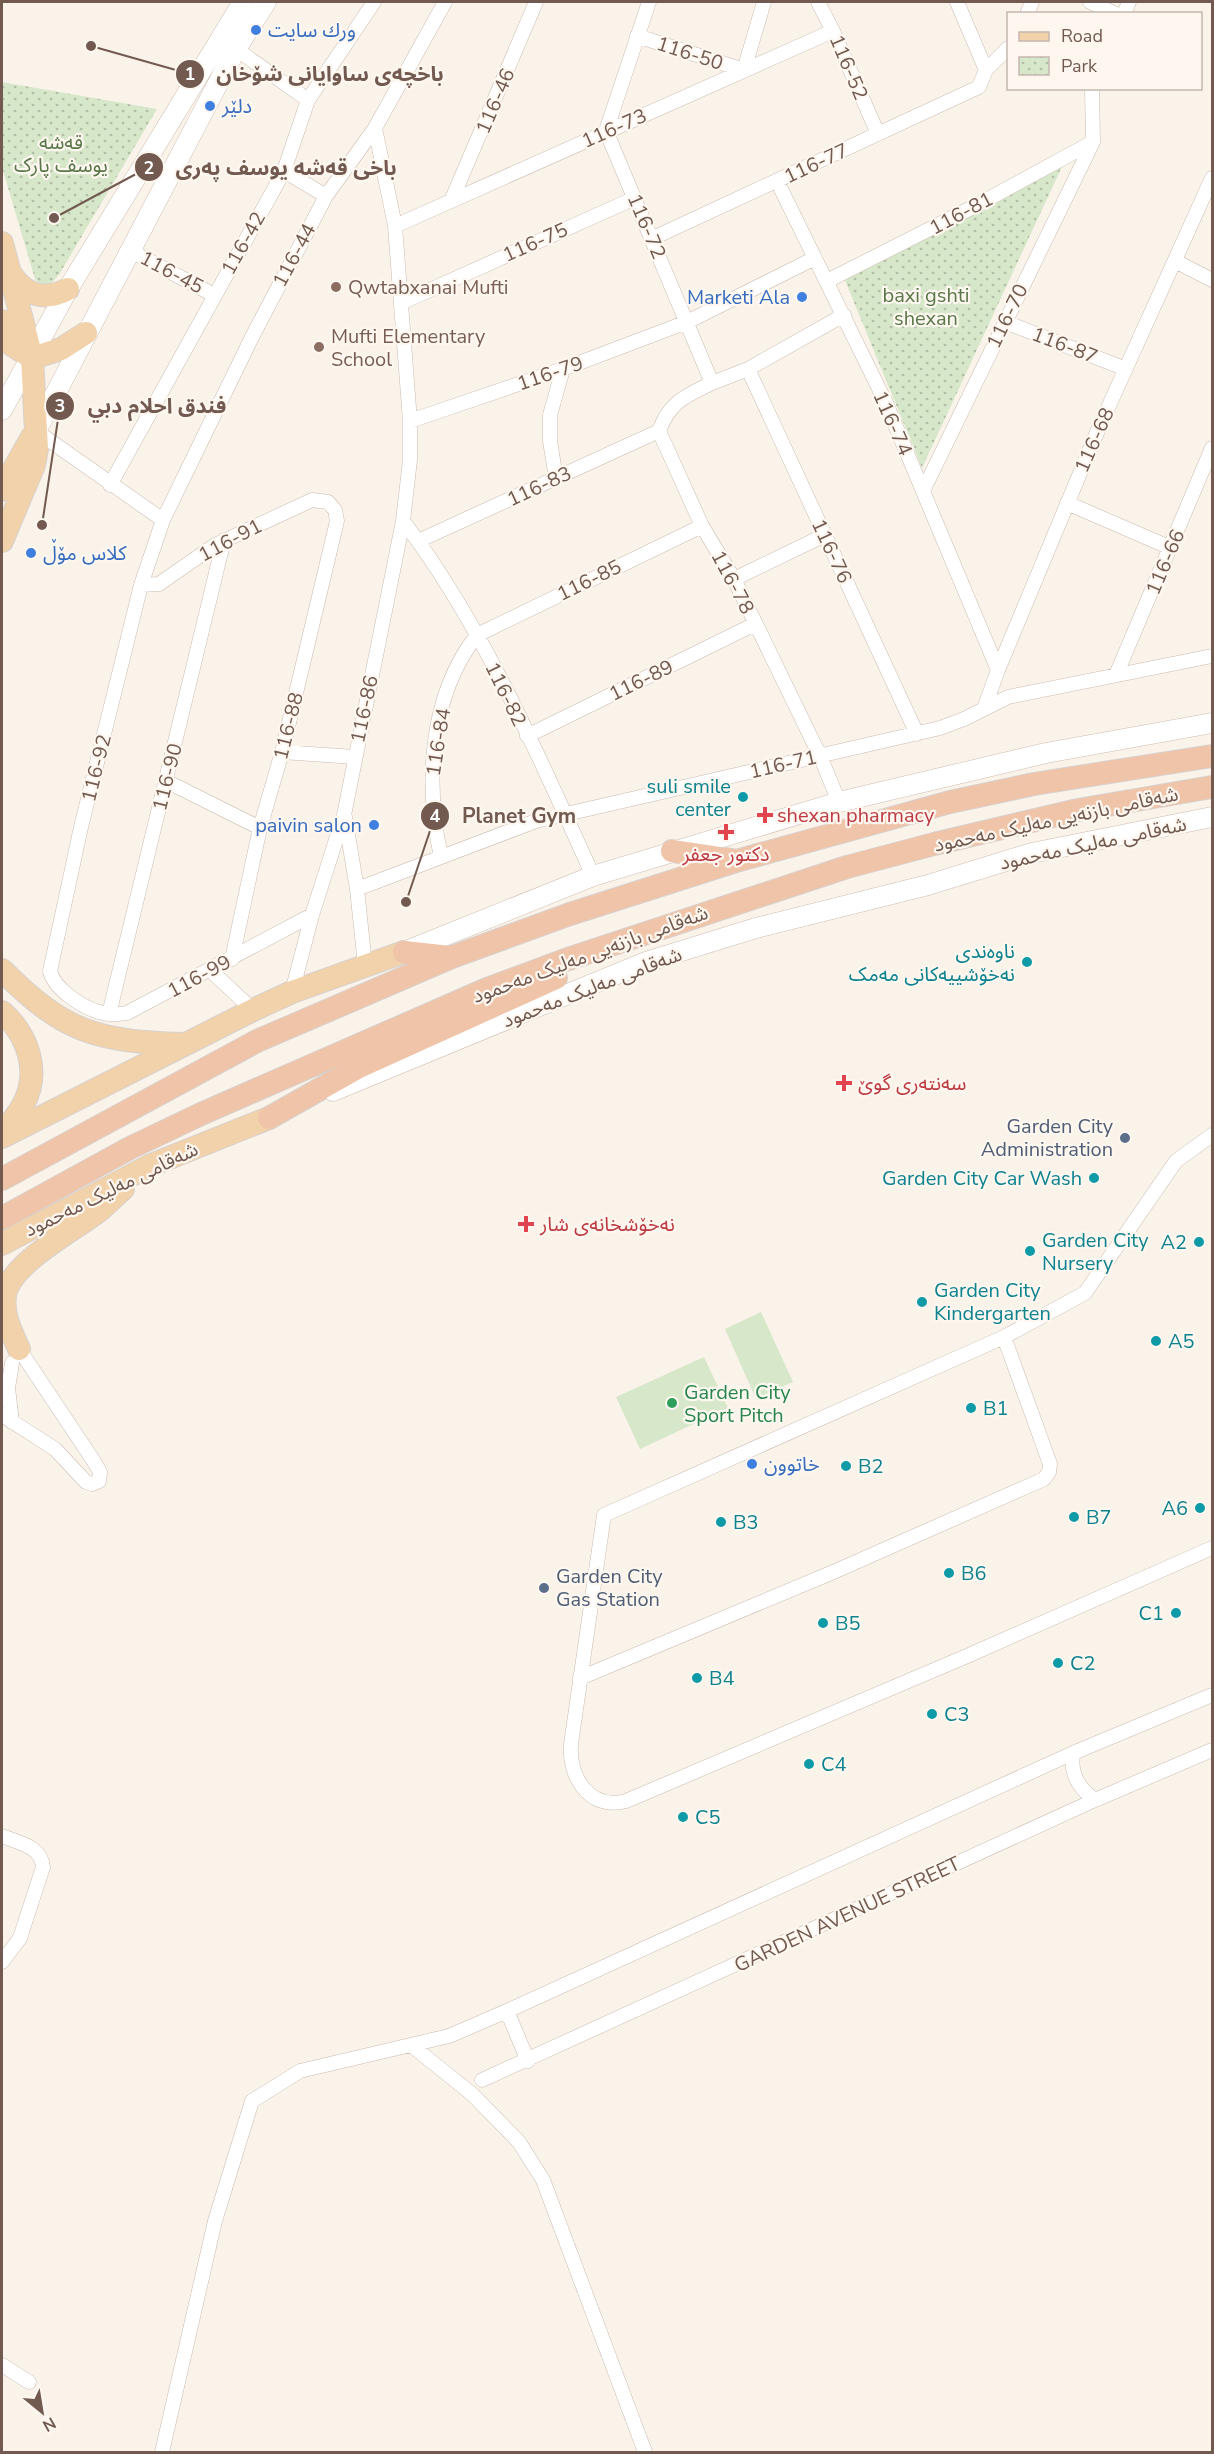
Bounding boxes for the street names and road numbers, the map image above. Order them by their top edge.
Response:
street label: 116-50 [653,30,727,77]
street label: 116-52 [823,30,874,104]
street label: 116-46 [470,64,521,138]
street label: 116-73 [577,102,651,155]
street label: 116-77 [779,137,853,190]
street label: 116-81 [925,185,998,241]
street label: 116-72 [621,189,672,263]
street label: 116-42 [215,207,272,280]
street label: 116-75 [498,216,572,269]
street label: 116-44 [266,219,322,292]
street label: 116-45 [135,244,208,300]
street label: 116-70 [980,280,1035,353]
street label: 116-87 [1028,321,1102,370]
street label: 116-79 [513,350,587,397]
street label: 116-74 [866,386,919,460]
street label: 116-68 [1068,403,1121,477]
street label: 116-83 [502,460,576,513]
street label: 116-91 [194,512,267,568]
street label: 116-76 [805,514,858,588]
street label: 116-66 [1140,525,1191,599]
street label: 116-78 [705,546,761,619]
street label: 116-85 [553,553,626,608]
street label: 116-89 [605,653,678,708]
street label: 116-82 [478,658,533,731]
street label: 116-86 [344,673,385,745]
street label: 116-88 [267,690,310,763]
street label: 116-84 [420,706,457,778]
street label: 116-92 [75,732,118,805]
street label: 116-90 [146,741,189,814]
street label: 116-71 [747,744,820,785]
street label: شەقامی بازنەیی مەلیک مەحمود [931,780,1181,859]
street label: شەقامی مەلیک مەحمود [997,810,1189,877]
street label: شەقامی بازنەیی مەلیک مەحمود [468,899,712,1010]
street label: شەقامی مەلیک مەحمود [498,941,686,1034]
street label: 116-99 [163,948,236,1004]
street label: شەقامی مەلیک مەحمود [20,1136,203,1243]
street label: GARDEN AVENUE STREET [730,1850,965,1979]

